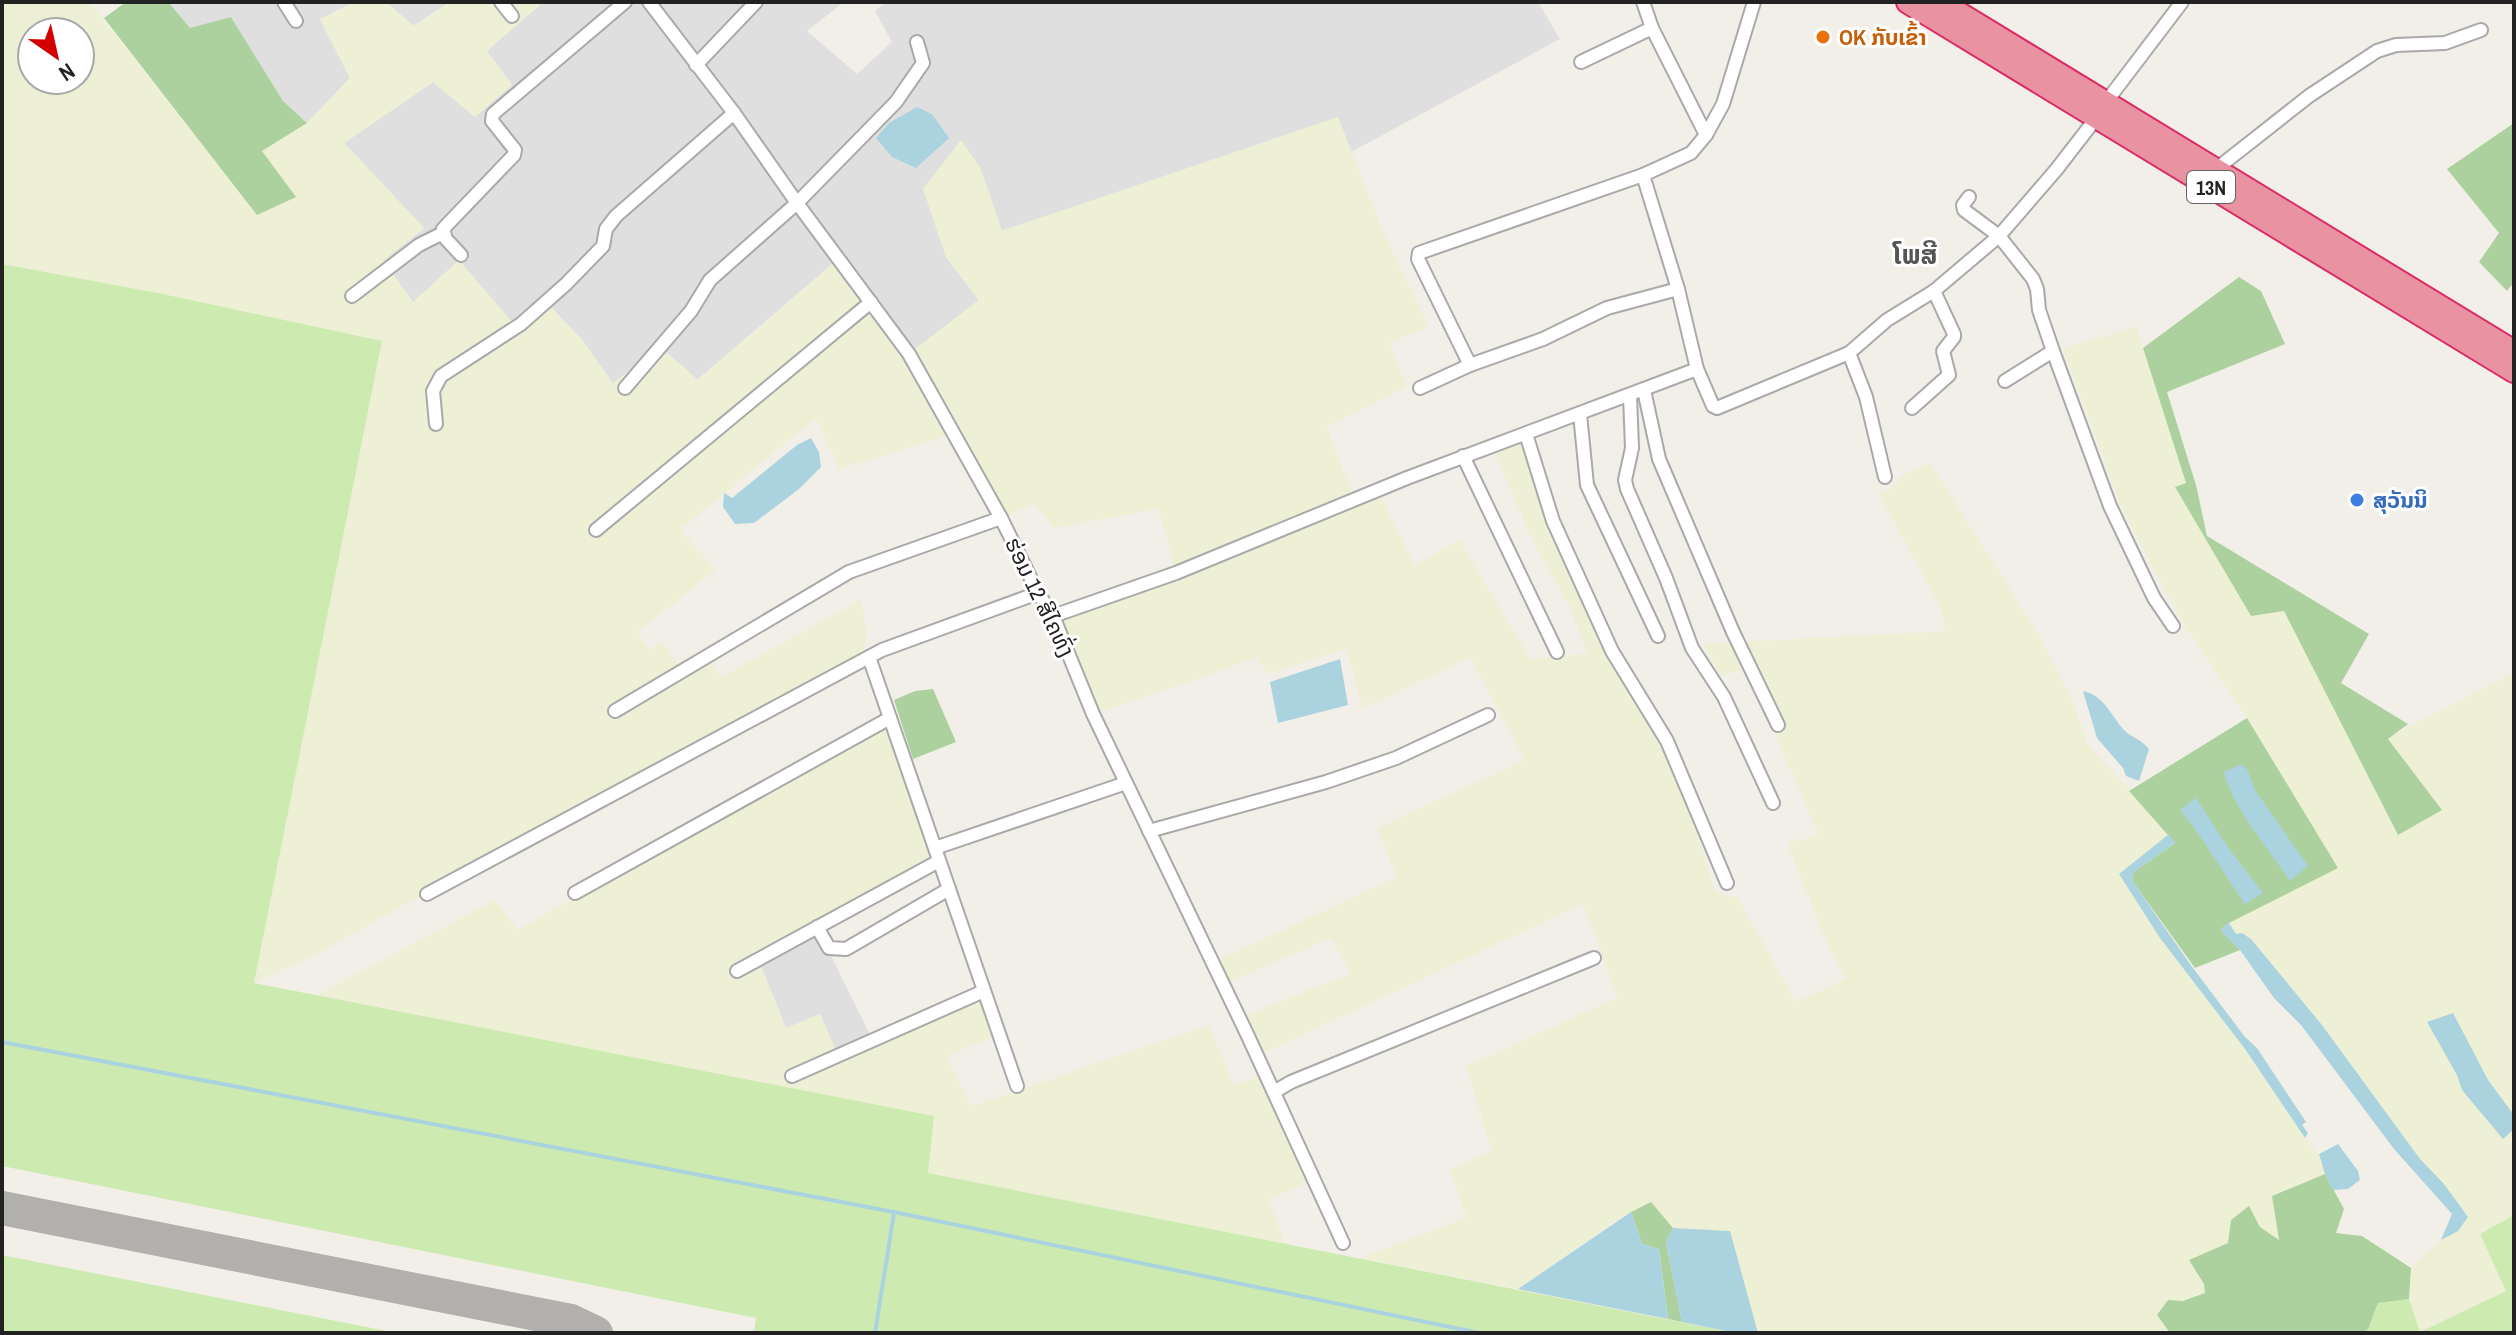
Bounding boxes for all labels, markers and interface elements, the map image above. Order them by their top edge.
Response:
north arrow [16,16,96,96]
place label: OK ກັບເຂົ້າ [1839,20,1926,52]
marker: OK ກັບເຂົ້າ [1814,28,1832,46]
text: N [53,57,81,89]
road number: 13N [2187,171,2235,203]
district label: ໂພສີ [1892,237,1937,272]
place label: ສຸວັນນິ [2373,485,2427,515]
marker: ສຸວັນນິ [2348,491,2366,509]
street label: ຮ່ອມ 12 ສີໄຄທົ່ງ [998,532,1082,662]

